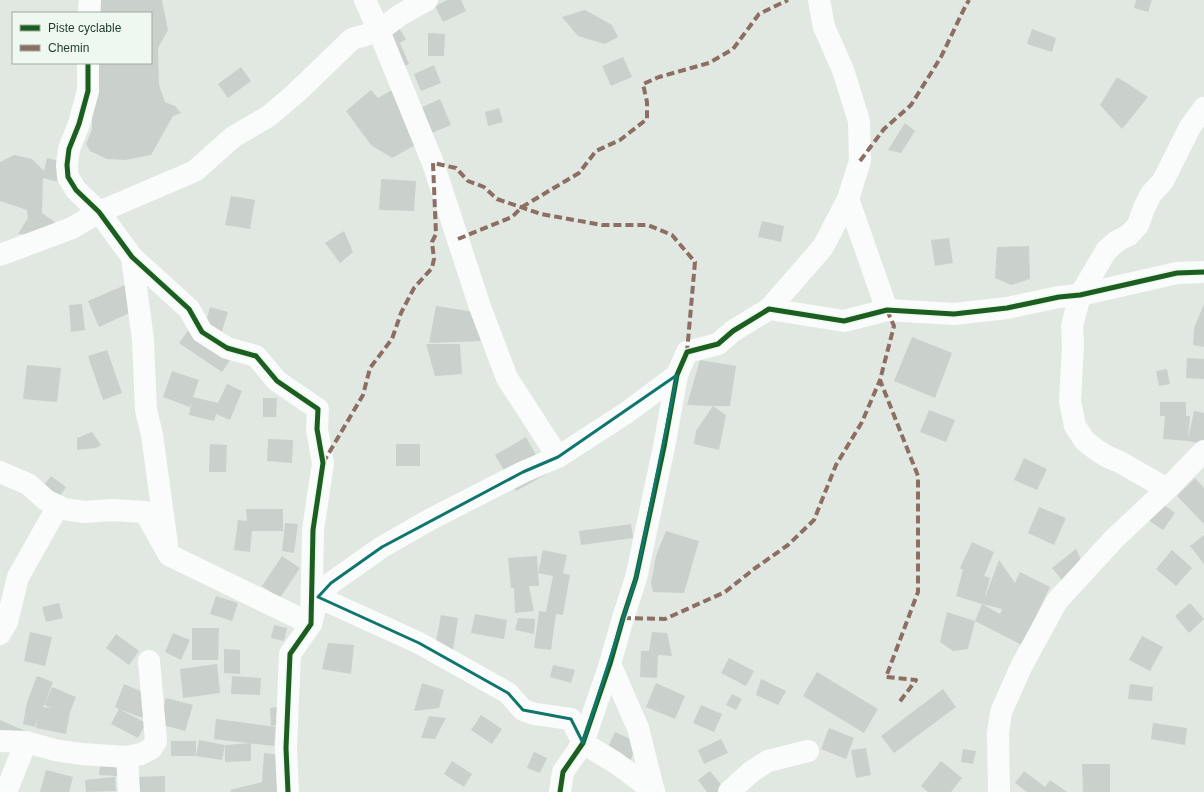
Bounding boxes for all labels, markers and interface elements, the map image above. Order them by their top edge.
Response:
legend [12,12,152,64]
text: Piste cyclable [48,21,122,35]
text: Chemin [48,41,89,55]

